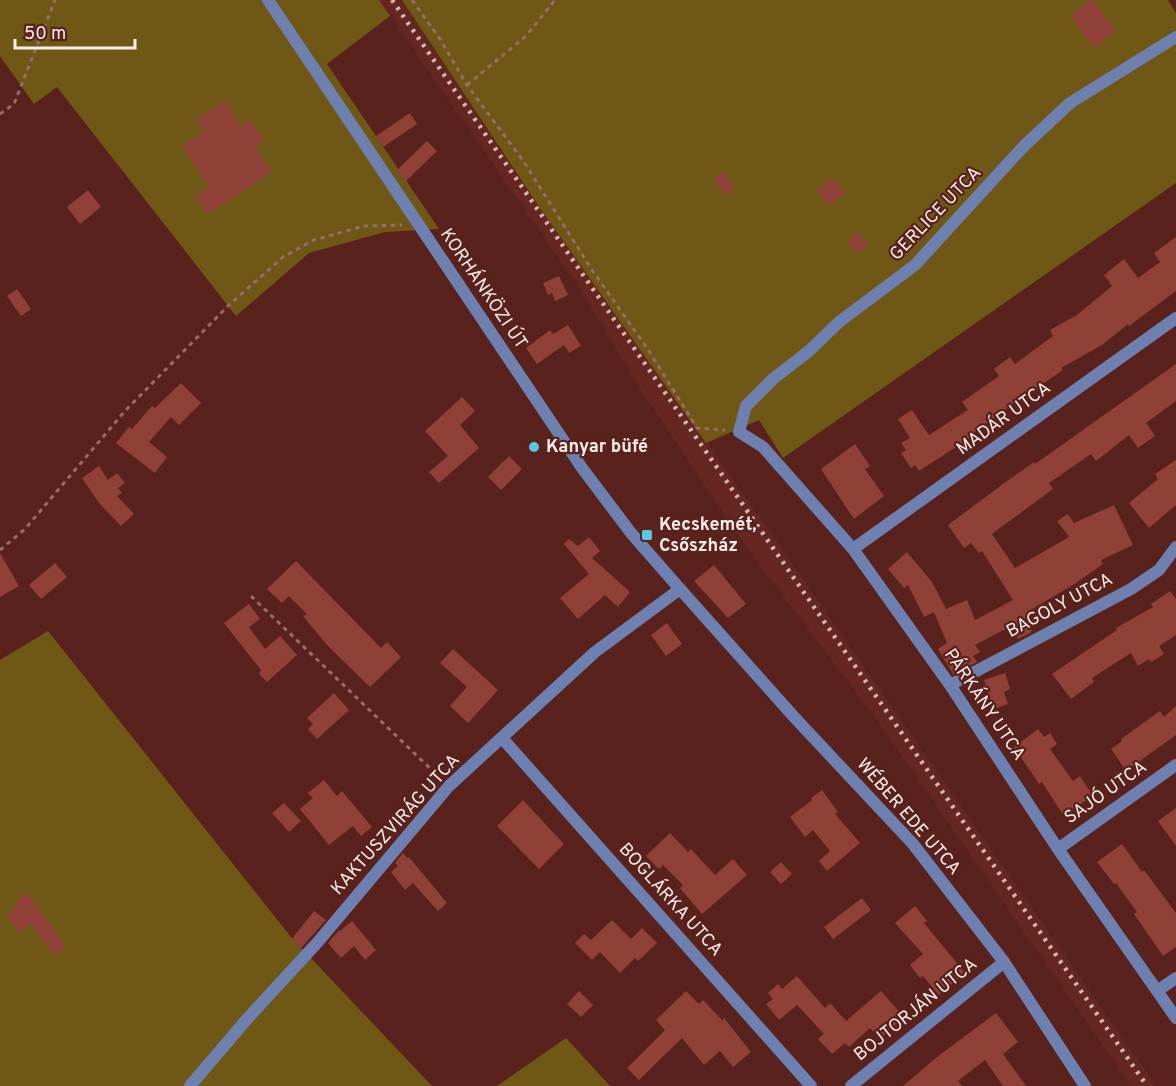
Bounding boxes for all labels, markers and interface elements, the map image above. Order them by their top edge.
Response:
scale bar [15,12,135,50]
text: 50 m [24,23,66,46]
street label: GERLICE UTCA [885,162,987,266]
street label: KORHÁNKÖZI ÚT [434,223,534,354]
street label: MADÁR UTCA [951,375,1056,461]
place label: Kanyar büfé [546,436,648,459]
marker: Kanyar büfé [527,440,541,454]
place label: Kecskemét, Csőszház [659,514,757,558]
marker: Kecskemét, Csőszház [640,528,654,542]
street label: BAGOLY UTCA [1003,568,1117,644]
street label: PÁRKÁNY UTCA [938,644,1032,765]
street label: KAKTUSZVIRÁG UTCA [325,748,465,900]
street label: WÉBER EDE UTCA [851,752,967,880]
street label: SAJÓ UTCA [1059,755,1152,830]
street label: BOGLÁRKA UTCA [613,837,728,961]
street label: BOJTORJÁN UTCA [848,952,982,1067]

